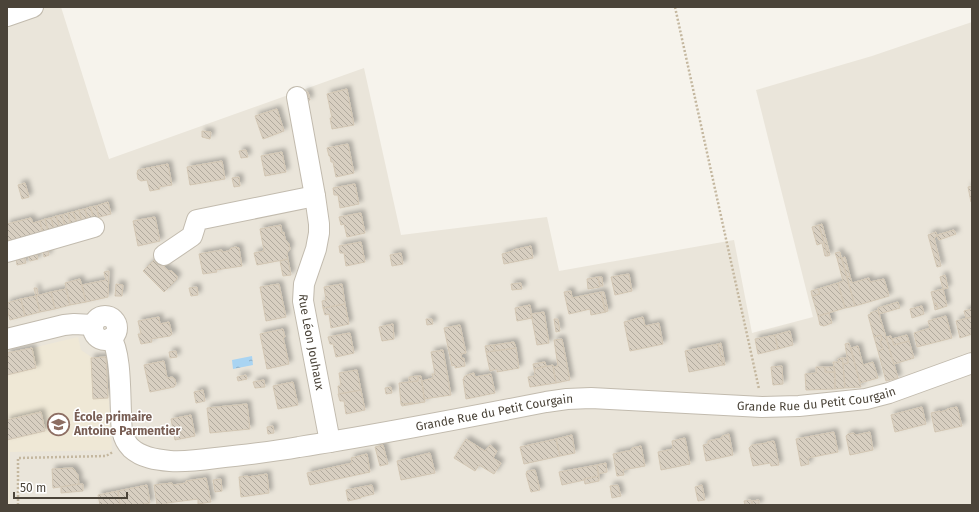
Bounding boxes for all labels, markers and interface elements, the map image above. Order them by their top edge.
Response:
street label: Rue Léon Jouhaux [296,294,327,391]
street label: Grande Rue du Petit Courgain [737,384,898,414]
street label: Grande Rue du Petit Courgain [414,392,573,434]
place label: École primaire Antoine Parmentier [73,408,180,438]
school or university icon: École primaire Antoine Parmentier [45,411,71,437]
scale bar [14,474,127,500]
text: 50 m [20,481,46,495]

